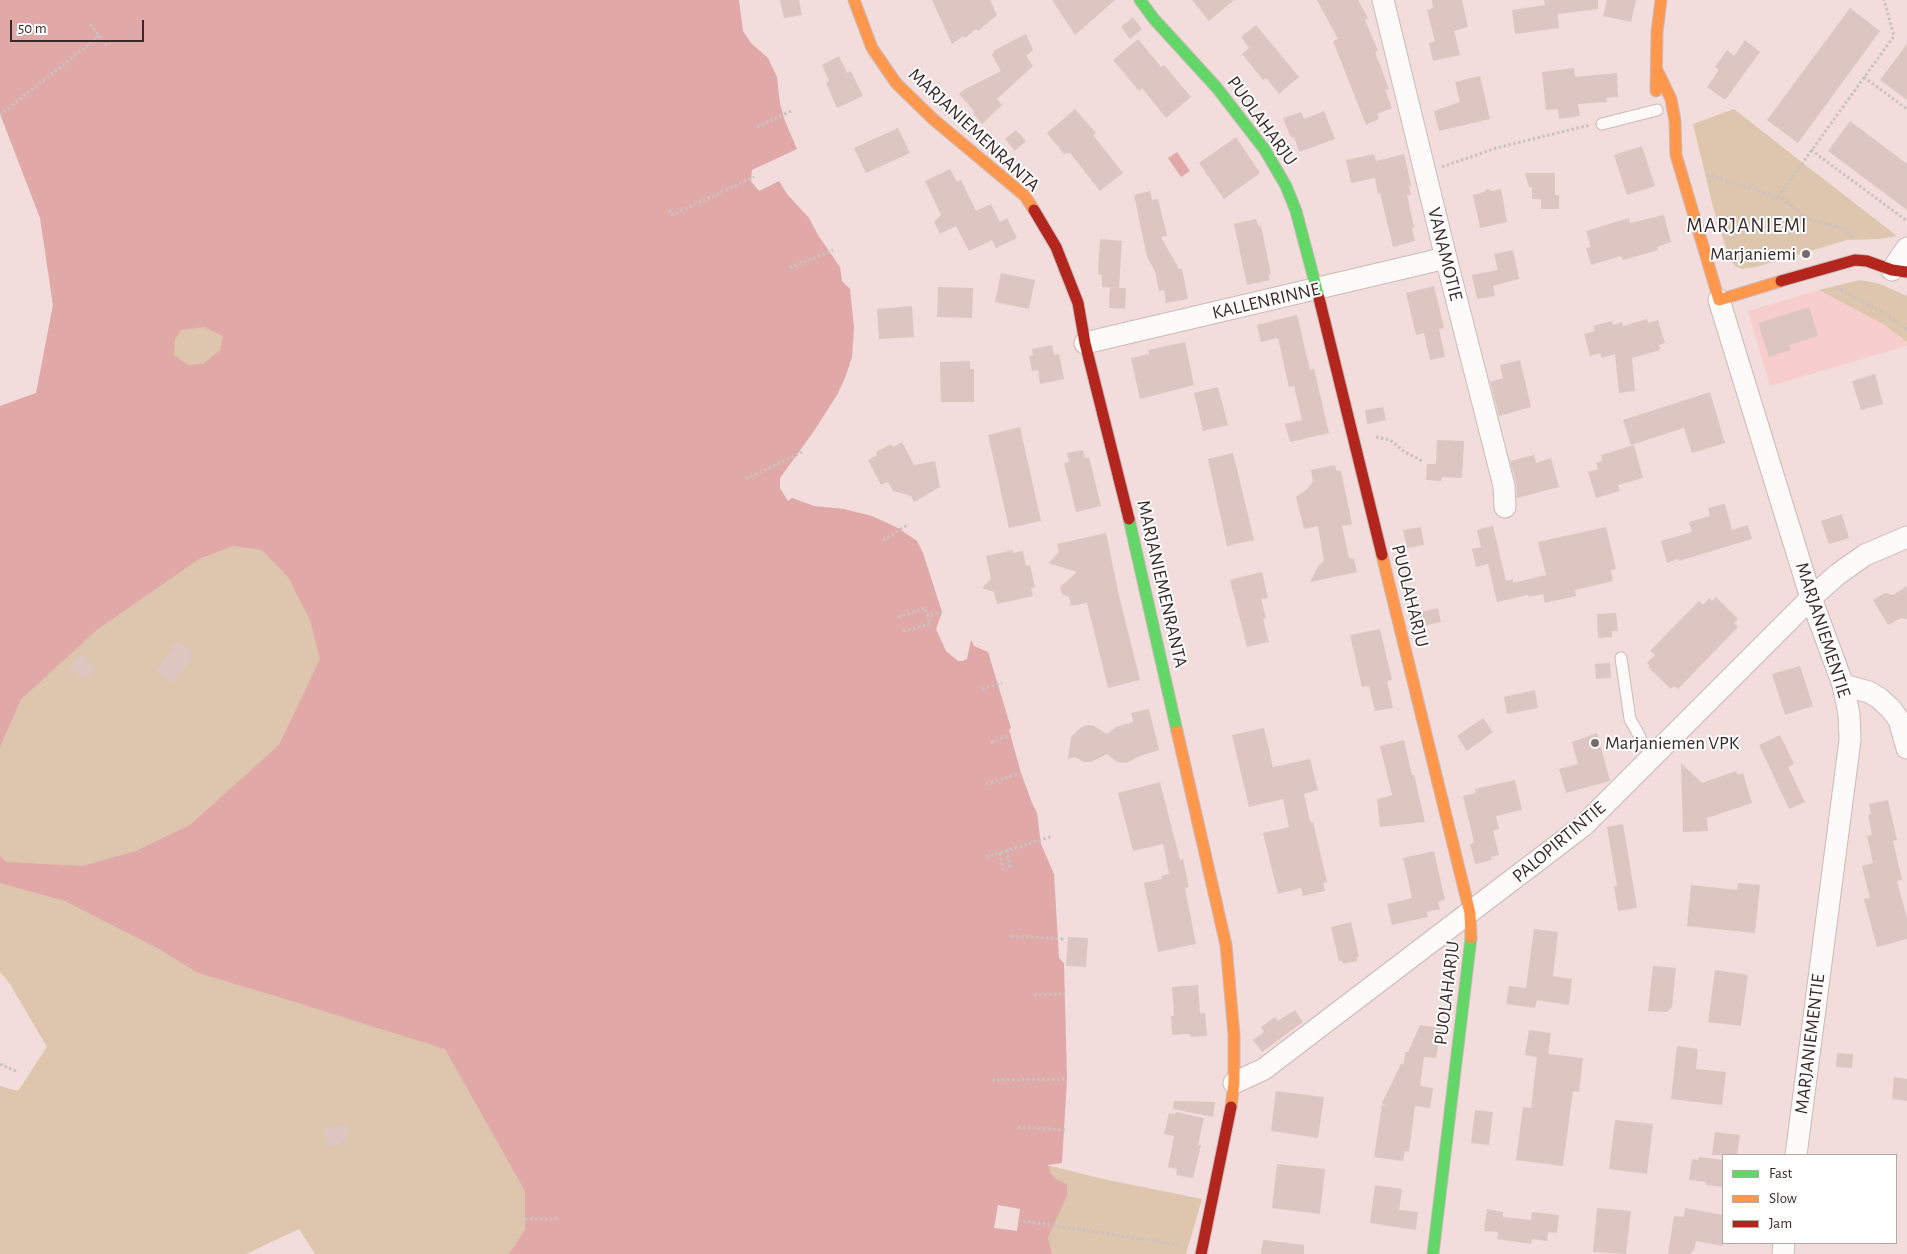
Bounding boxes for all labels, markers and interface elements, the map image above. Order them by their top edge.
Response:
scale bar [12,10,146,42]
text: 50 m [18,21,47,36]
street label: MARJANIEMENRANTA [904,63,1044,197]
street label: PUOLAHARJU [1222,72,1302,170]
street label: VANAMOTIE [1422,205,1468,303]
district label: MARJANIEMI [1685,213,1809,239]
place label: Marjaniemi [1710,243,1796,265]
marker: Marjaniemi [1800,248,1812,260]
street label: KALLENRINNE [1210,278,1322,324]
street label: MARJANIEMENRANTA [1132,498,1192,670]
street label: PUOLAHARJU [1386,542,1434,650]
street label: MARJANIEMENTIE [1790,559,1856,701]
place label: Marjaniemen VPK [1605,732,1739,754]
marker: Marjaniemen VPK [1589,737,1601,749]
street label: PALOPIRTINTIE [1508,796,1610,888]
street label: PUOLAHARJU [1429,939,1465,1047]
street label: MARJANIEMENTIE [1790,973,1830,1115]
legend [1722,1154,1897,1244]
text: Fast [1769,1166,1792,1181]
text: Slow [1769,1191,1797,1206]
text: Jam [1769,1216,1792,1231]

